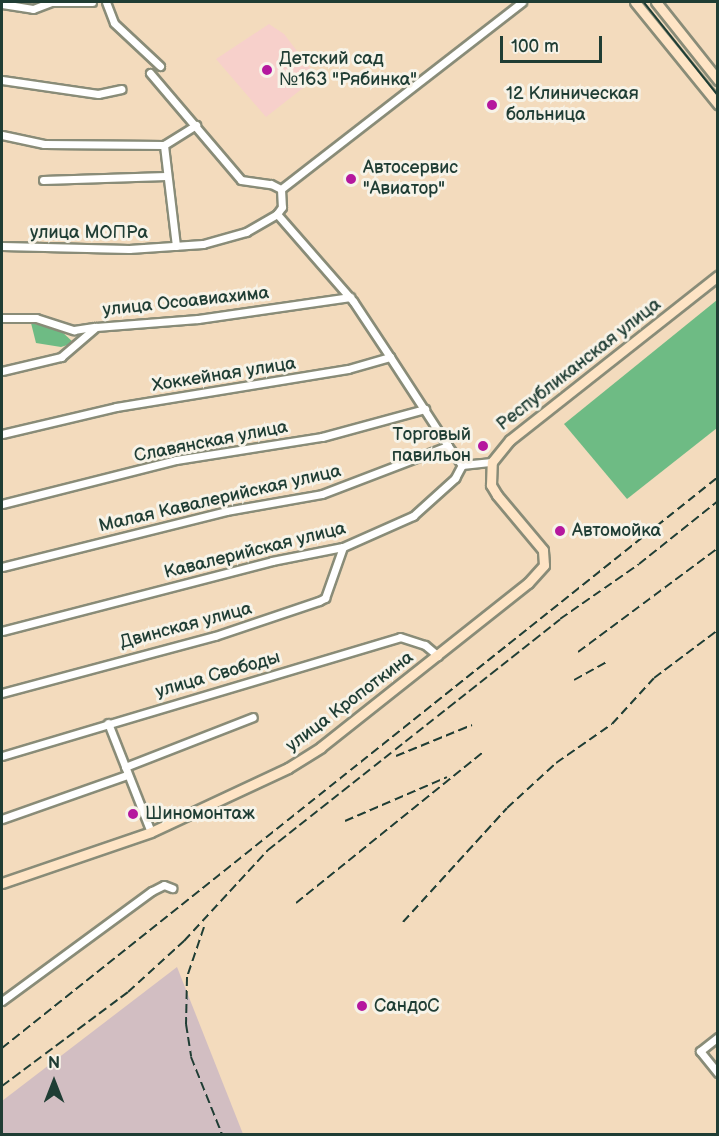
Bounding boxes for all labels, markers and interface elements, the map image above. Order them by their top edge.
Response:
scale bar [503,24,605,62]
text: 100 m [511,36,559,57]
place label: Детский сад №163 "Рябинка" [279,49,417,92]
marker: Детский сад №163 "Рябинка" [260,63,274,77]
place label: 12 Клиническая больница [506,84,639,127]
marker: 12 Клиническая больница [483,96,501,114]
place label: Автосервис "Авиатор" [363,158,458,201]
marker: Автосервис "Авиатор" [344,172,358,186]
street label: улица МОПРа [30,222,148,244]
street label: улица Осоавиахима [102,283,270,321]
street label: Республиканская улица [493,294,665,436]
street label: Хоккейная улица [151,353,297,397]
street label: Славянская улица [132,417,290,467]
place label: Торговый павильон [392,425,471,468]
marker: Торговый павильон [476,439,490,453]
street label: Малая Кавалерийская улица [97,461,343,537]
street label: Кавалерийская улица [162,518,348,584]
place label: Автомойка [572,520,661,542]
marker: Автомойка [553,524,567,538]
street label: Двинская улица [118,598,254,654]
street label: улица Свободы [153,647,283,703]
street label: улица Кропоткина [282,647,418,757]
place label: Шиномонтаж [145,803,255,825]
marker: Шиномонтаж [126,807,140,821]
place label: СандоС [374,995,440,1017]
marker: СандоС [355,999,369,1013]
north arrow [24,1052,84,1112]
text: N [48,1054,60,1073]

